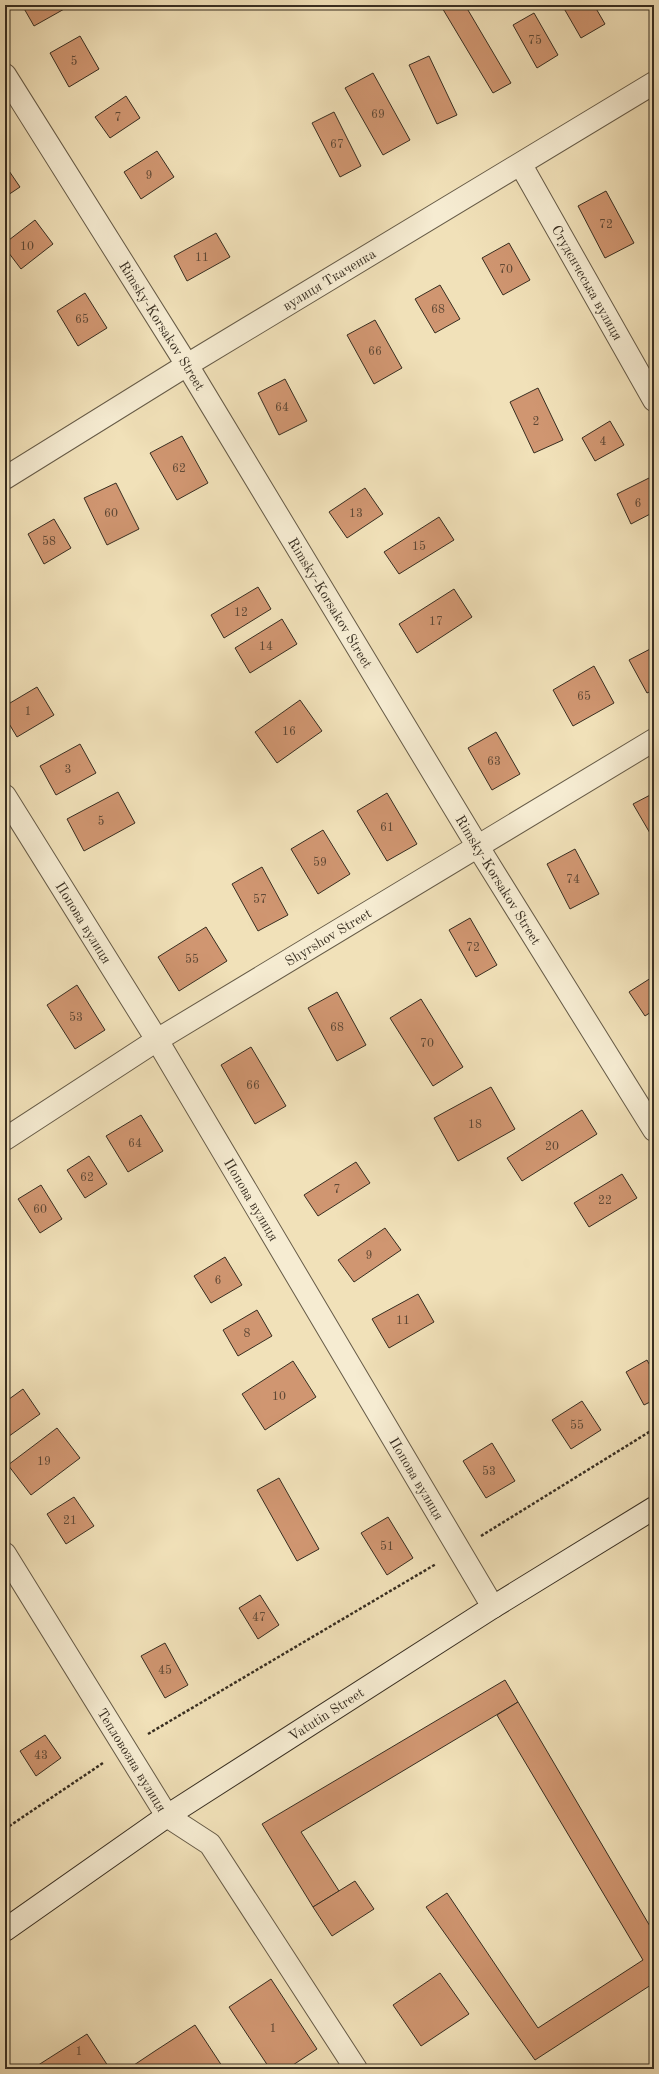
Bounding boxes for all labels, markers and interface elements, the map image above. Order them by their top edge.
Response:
house number: 75 [528,34,542,47]
house number: 5 [71,55,78,68]
house number: 69 [371,109,385,121]
house number: 7 [115,112,121,124]
house number: 67 [330,139,344,151]
house number: 9 [146,170,152,182]
house number: 72 [599,219,613,231]
street label: Студєнчеська вулиця [549,223,625,343]
house number: 10 [20,241,34,253]
street label: вулиця Ткаченка [280,247,378,314]
house number: 11 [195,252,209,264]
street label: Rimsky-Korsakov Street [116,259,207,393]
house number: 70 [499,264,513,276]
house number: 68 [431,304,445,316]
house number: 65 [75,313,89,326]
house number: 66 [368,346,382,358]
house number: 64 [275,402,289,414]
house number: 2 [533,416,539,428]
house number: 4 [600,436,607,448]
house number: 62 [172,463,186,475]
house number: 6 [635,498,642,510]
house number: 60 [104,508,118,520]
house number: 13 [349,508,363,520]
house number: 58 [42,535,56,548]
street label: Rimsky-Korsakov Street [285,536,374,671]
house number: 15 [412,540,426,553]
house number: 12 [234,607,248,619]
house number: 17 [429,616,443,628]
house number: 14 [259,641,273,653]
house number: 65 [577,690,591,703]
house number: 1 [25,706,31,718]
house number: 16 [282,726,296,738]
house number: 63 [487,756,501,768]
house number: 3 [65,764,71,776]
street label: Rimsky-Korsakov Street [453,813,543,947]
house number: 5 [98,815,105,828]
house number: 61 [380,822,394,834]
house number: 59 [313,856,327,869]
house number: 74 [566,874,580,886]
street label: Попова вулиця [52,880,114,966]
house number: 57 [253,893,267,906]
street label: Shyrshov Street [283,906,374,969]
house number: 72 [466,942,480,954]
house number: 55 [185,953,199,966]
house number: 53 [69,1011,83,1024]
house number: 68 [330,1022,344,1034]
house number: 70 [420,1038,434,1050]
house number: 66 [246,1080,260,1092]
house number: 18 [468,1119,482,1131]
house number: 64 [128,1138,142,1150]
house number: 20 [545,1141,559,1153]
street label: Попова вулиця [221,1156,280,1244]
house number: 62 [80,1172,94,1184]
house number: 7 [334,1184,340,1196]
house number: 22 [598,1195,612,1207]
house number: 60 [33,1204,47,1216]
house number: 9 [366,1250,372,1262]
house number: 6 [215,1275,222,1287]
house number: 11 [396,1315,410,1327]
house number: 8 [244,1328,251,1340]
house number: 10 [272,1391,286,1403]
house number: 55 [570,1419,584,1432]
street label: Попова вулиця [386,1435,446,1522]
house number: 19 [37,1456,51,1468]
house number: 53 [482,1465,496,1478]
house number: 21 [63,1515,77,1527]
house number: 51 [380,1540,394,1553]
house number: 47 [252,1612,266,1624]
house number: 45 [158,1664,172,1677]
street label: Vatutin Street [286,1686,367,1744]
street label: Тепловозна вулиця [94,1706,169,1814]
house number: 43 [34,1750,48,1762]
house number: 1 [270,2023,276,2035]
house number: 1 [76,2046,82,2058]

